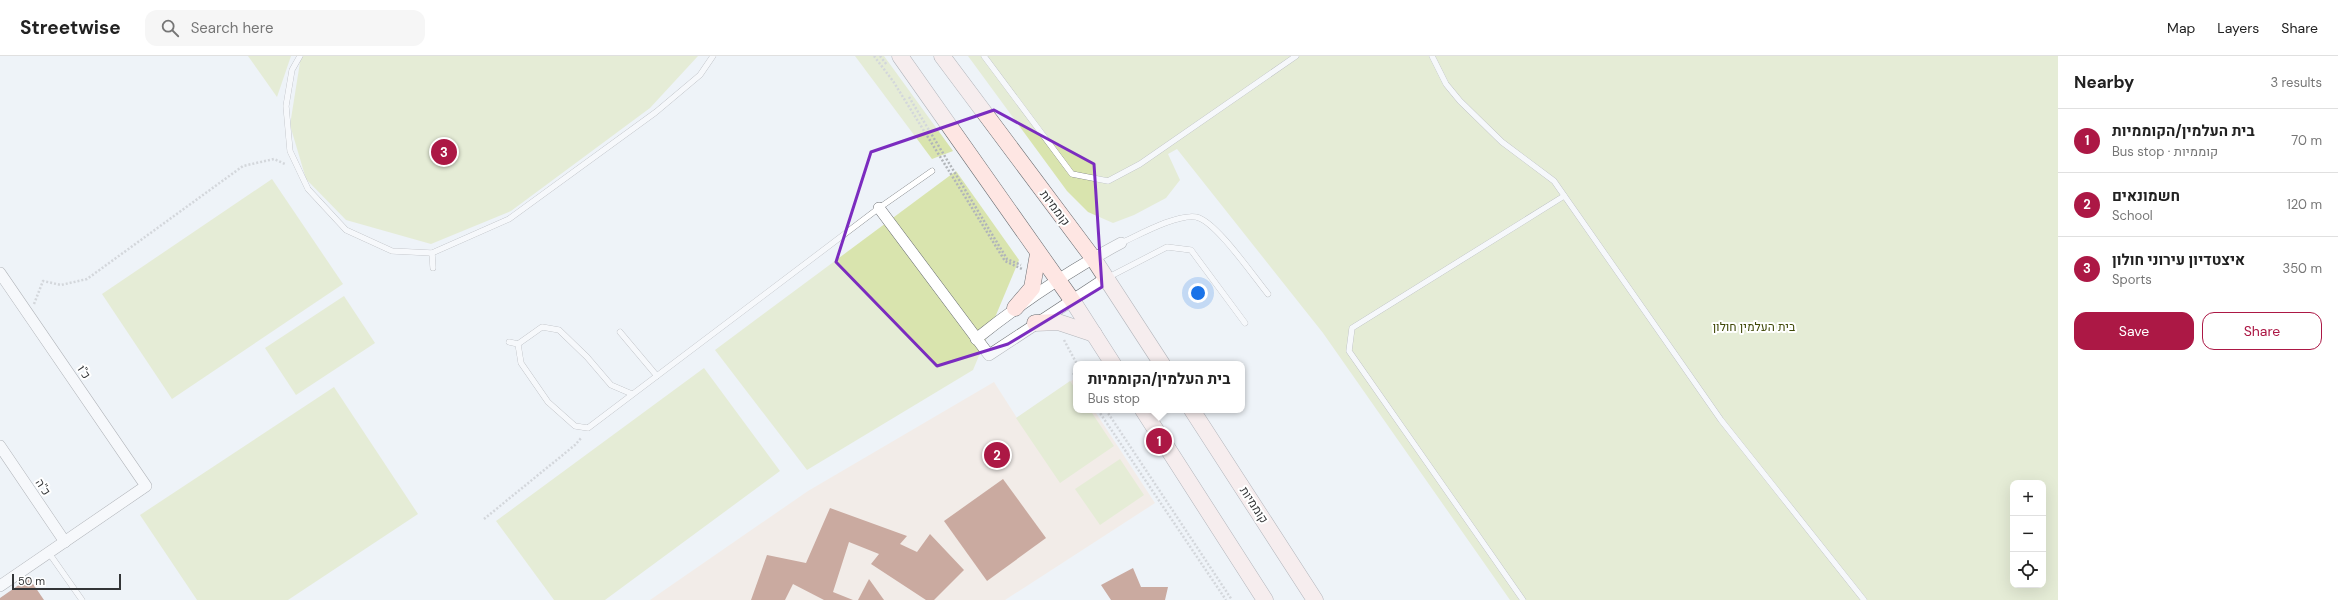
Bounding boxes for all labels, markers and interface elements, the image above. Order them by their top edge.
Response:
search box [145,10,425,46]
text: Streetwise [20,15,121,40]
icon: search [159,17,181,39]
text: Search here [191,18,273,38]
text: Map [2167,19,2195,37]
text: Layers [2217,19,2259,37]
text: Share [2281,19,2318,37]
text: Nearby [2074,71,2134,93]
text: 3 results [2270,74,2322,91]
text: בית העלמין/הקוממיות [2112,121,2255,141]
text: 1 [2085,132,2089,149]
text: 70 m [2291,132,2322,149]
pin: 3 [431,137,457,167]
text: Bus stop · קוממיות [2112,143,2218,160]
text: חשמונאים [2112,186,2180,206]
street label: קוממיות [1036,187,1074,229]
text: 2 [2083,196,2091,213]
text: 120 m [2287,196,2322,213]
text: School [2112,207,2153,224]
text: איצטדיון עירוני חולון [2112,250,2245,270]
text: 3 [2083,260,2091,277]
text: 350 m [2282,260,2322,277]
text: Sports [2112,271,2152,288]
your location [1188,283,1208,303]
button: Save [2074,312,2194,350]
button: Share [2202,312,2322,350]
park label: בית העלמין חולון [1713,319,1796,335]
popup [1073,361,1245,413]
street label: כ"ו [74,362,94,382]
text: בית העלמין/הקוממיות [1088,369,1230,389]
text: Bus stop [1088,390,1140,407]
pin: 1 [1146,426,1172,456]
pin: 2 [984,440,1010,470]
street label: כ"ה [32,475,54,499]
map controls [2010,480,2046,588]
button: + [2010,480,2046,516]
street label: קוממיות [1236,484,1272,526]
button: − [2010,516,2046,552]
button: locate [2010,552,2046,588]
scale bar [12,572,121,591]
text: 50 m [18,574,45,588]

